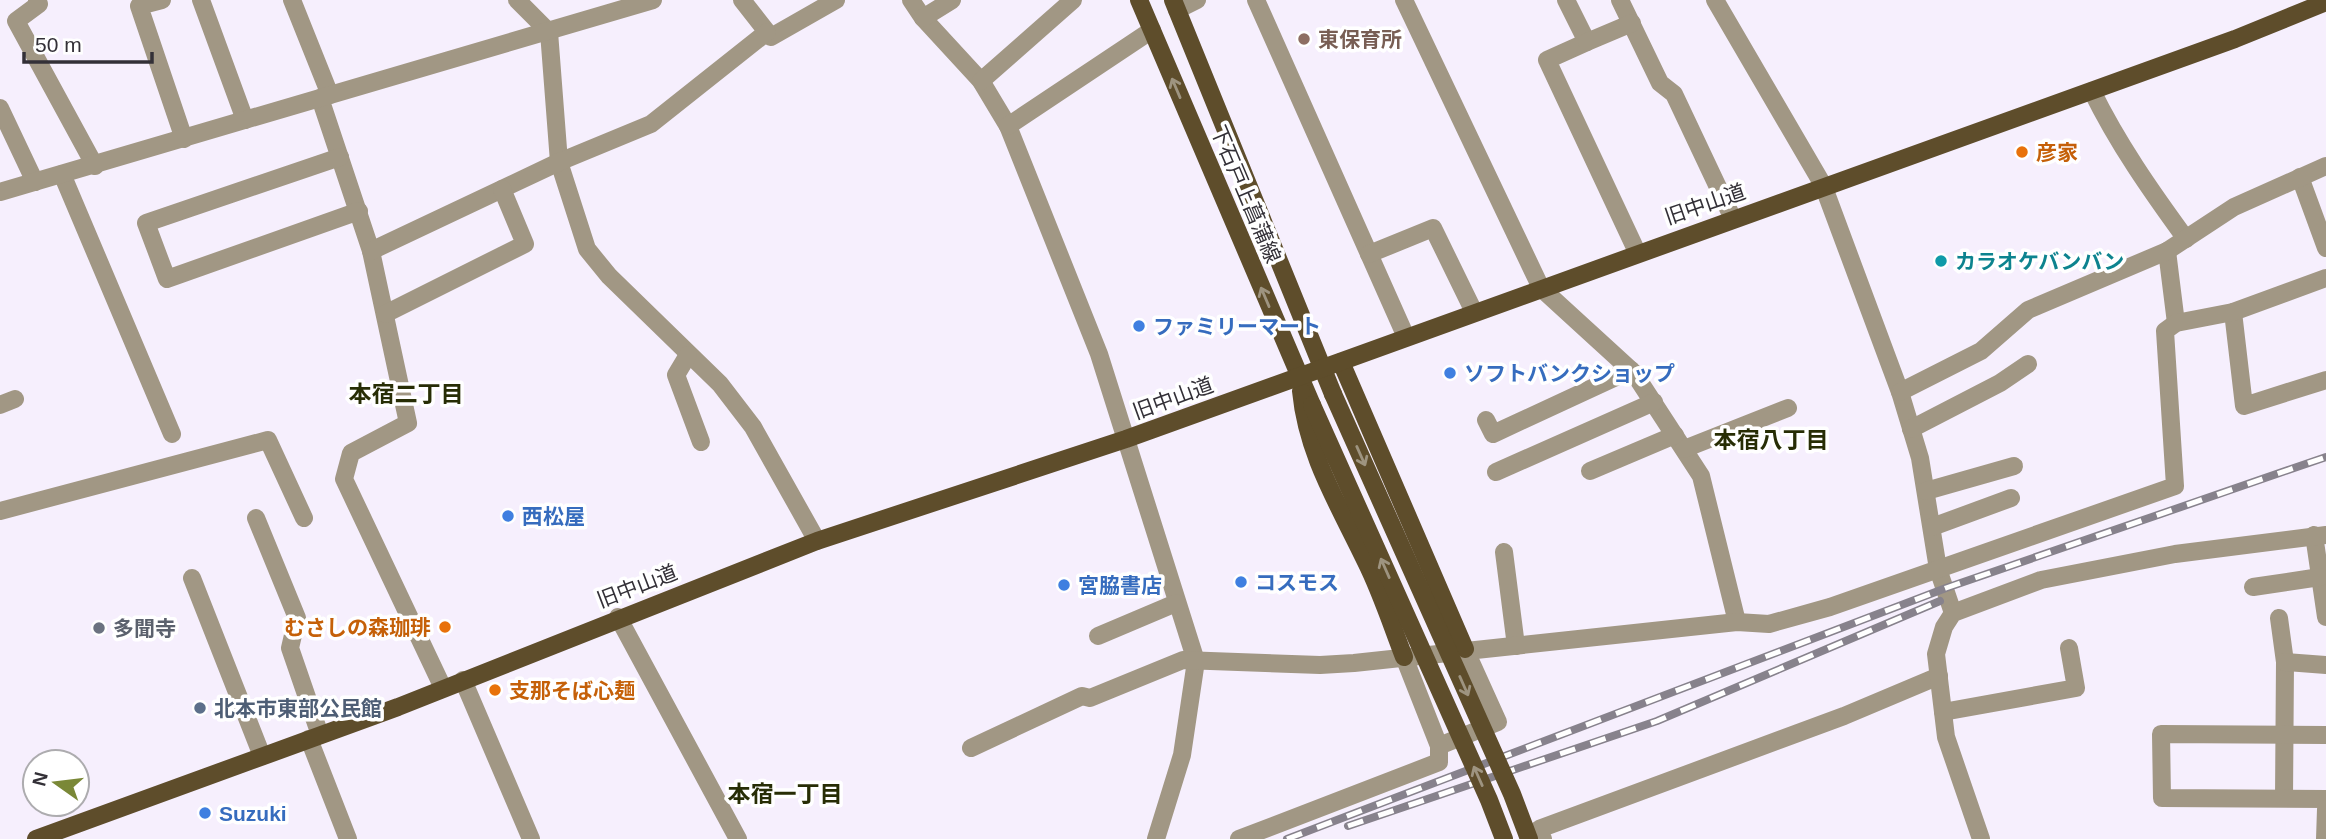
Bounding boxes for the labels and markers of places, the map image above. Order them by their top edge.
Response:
place label: 東保育所 [1318,28,1402,51]
marker: 東保育所 [1296,31,1312,47]
place label: 彦家 [2036,141,2078,164]
marker: 彦家 [2014,144,2030,160]
place label: カラオケバンバン [1955,250,2124,273]
marker: カラオケバンバン [1933,253,1949,269]
place label: ファミリーマート [1153,315,1321,338]
marker: ファミリーマート [1131,318,1147,334]
place label: ソフトバンクショップ [1464,362,1675,385]
marker: ソフトバンクショップ [1442,365,1458,381]
place label: 西松屋 [522,505,585,528]
marker: 西松屋 [500,508,516,524]
place label: コスモス [1255,571,1339,594]
place label: 宮脇書店 [1078,574,1162,597]
marker: コスモス [1233,574,1249,590]
marker: 宮脇書店 [1056,577,1072,593]
place label: むさしの森珈琲 [284,616,431,639]
place label: 多聞寺 [113,617,176,640]
marker: むさしの森珈琲 [437,619,453,635]
marker: 多聞寺 [91,620,107,636]
place label: 支那そば心麺 [509,679,635,702]
marker: 支那そば心麺 [487,682,503,698]
place label: 北本市東部公民館 [214,697,382,720]
marker: 北本市東部公民館 [192,700,208,716]
place label: Suzuki [219,802,287,825]
marker: Suzuki [197,805,213,821]

